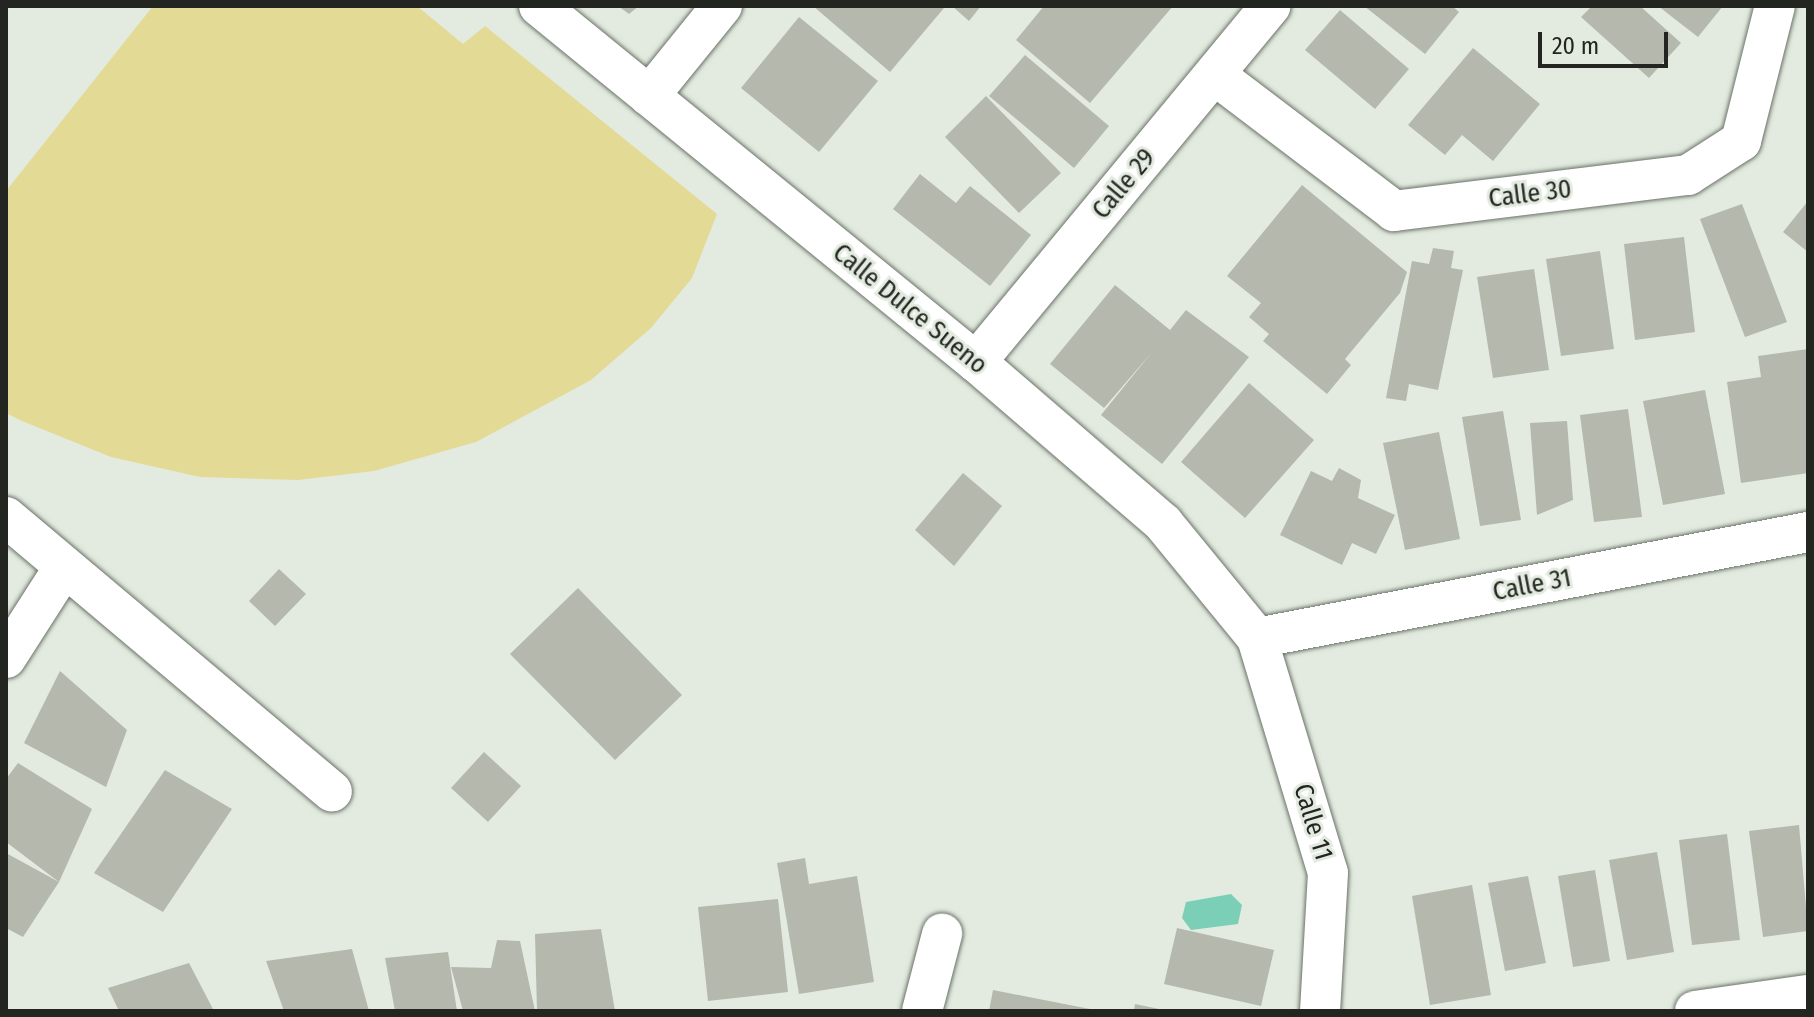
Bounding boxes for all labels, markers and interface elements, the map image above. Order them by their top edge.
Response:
scale bar [1542,16,1672,66]
text: 20 m [1552,32,1599,60]
street label: Calle 29 [1086,143,1162,225]
street label: Calle 30 [1487,173,1573,215]
street label: Calle Dulce Sueno [826,237,994,381]
street label: Calle 31 [1490,562,1574,608]
street label: Calle 11 [1287,780,1339,864]

